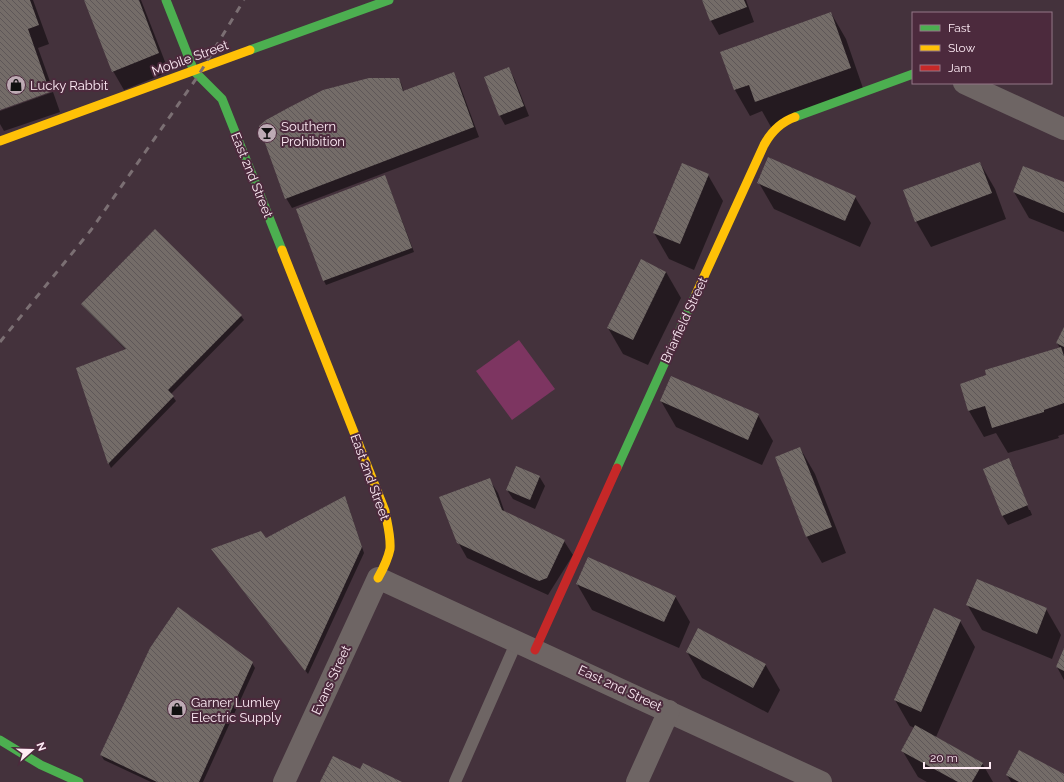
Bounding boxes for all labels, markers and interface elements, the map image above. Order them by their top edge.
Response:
legend [912,12,1052,84]
text: Fast [948,21,971,35]
street label: Mobile Street [150,37,231,79]
text: Slow [948,41,975,55]
text: Jam [948,61,971,75]
shop icon: Lucky Rabbit [5,74,27,96]
place label: Lucky Rabbit [30,78,109,93]
place label: Southern Prohibition [281,119,345,149]
bar icon: Southern Prohibition [256,122,278,144]
street label: East 2nd Street [228,130,276,220]
street label: Briarfield Street [658,274,711,365]
street label: East 2nd Street [347,432,393,523]
street label: Evans Street [308,642,354,717]
street label: East 2nd Street [576,662,665,714]
place label: Garner Lumley Electric Supply [191,695,281,725]
shop icon: Garner Lumley Electric Supply [166,698,188,720]
north arrow [12,730,52,770]
text: N [33,741,48,753]
scale bar [924,744,990,770]
text: 20 m [930,751,958,765]

